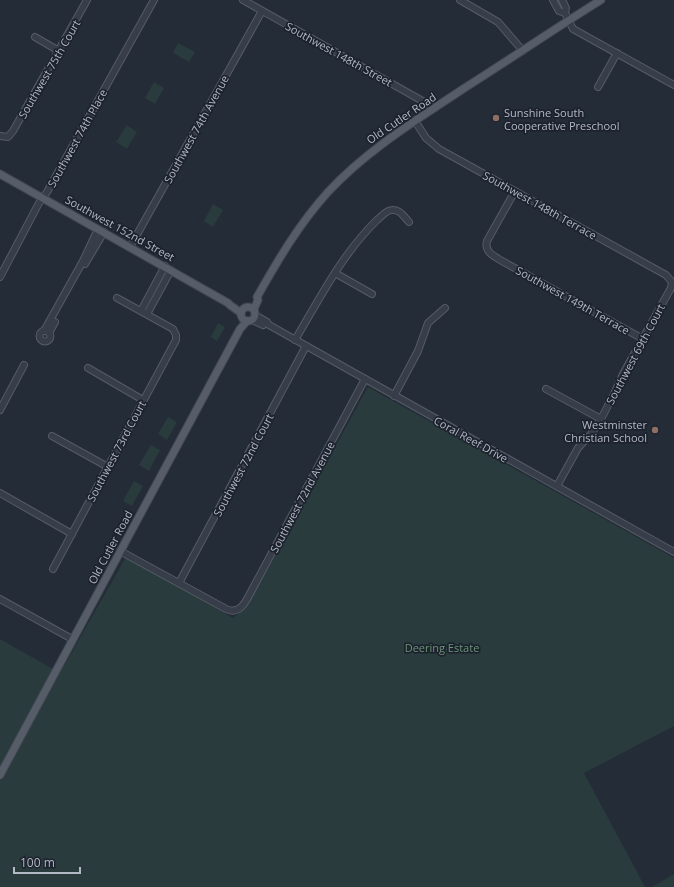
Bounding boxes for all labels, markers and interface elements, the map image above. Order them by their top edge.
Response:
street label: Southwest 75th Court [15,17,83,121]
street label: Southwest 148th Street [283,18,395,90]
street label: Southwest 74th Avenue [160,72,232,186]
street label: Southwest 74th Place [44,86,110,190]
street label: Old Cutler Road [363,89,439,147]
place label: Sunshine South Cooperative Preschool [504,105,619,133]
marker: Sunshine South Cooperative Preschool [491,113,501,123]
street label: Southwest 148th Terrace [480,167,600,243]
street label: Southwest 152nd Street [63,192,177,264]
street label: Southwest 149th Terrace [513,262,633,338]
street label: Southwest 69th Court [602,301,668,407]
street label: Southwest 73rd Court [83,398,149,504]
street label: Southwest 72nd Court [210,411,277,519]
street label: Coral Reef Drive [431,412,511,466]
place label: Westminster Christian School [564,417,647,445]
marker: Westminster Christian School [650,425,660,435]
street label: Southwest 72nd Avenue [266,439,338,555]
street label: Old Cutler Road [84,508,136,586]
park label: Deering Estate [405,640,479,655]
scale bar [14,849,80,875]
text: 100 m [20,854,55,871]

